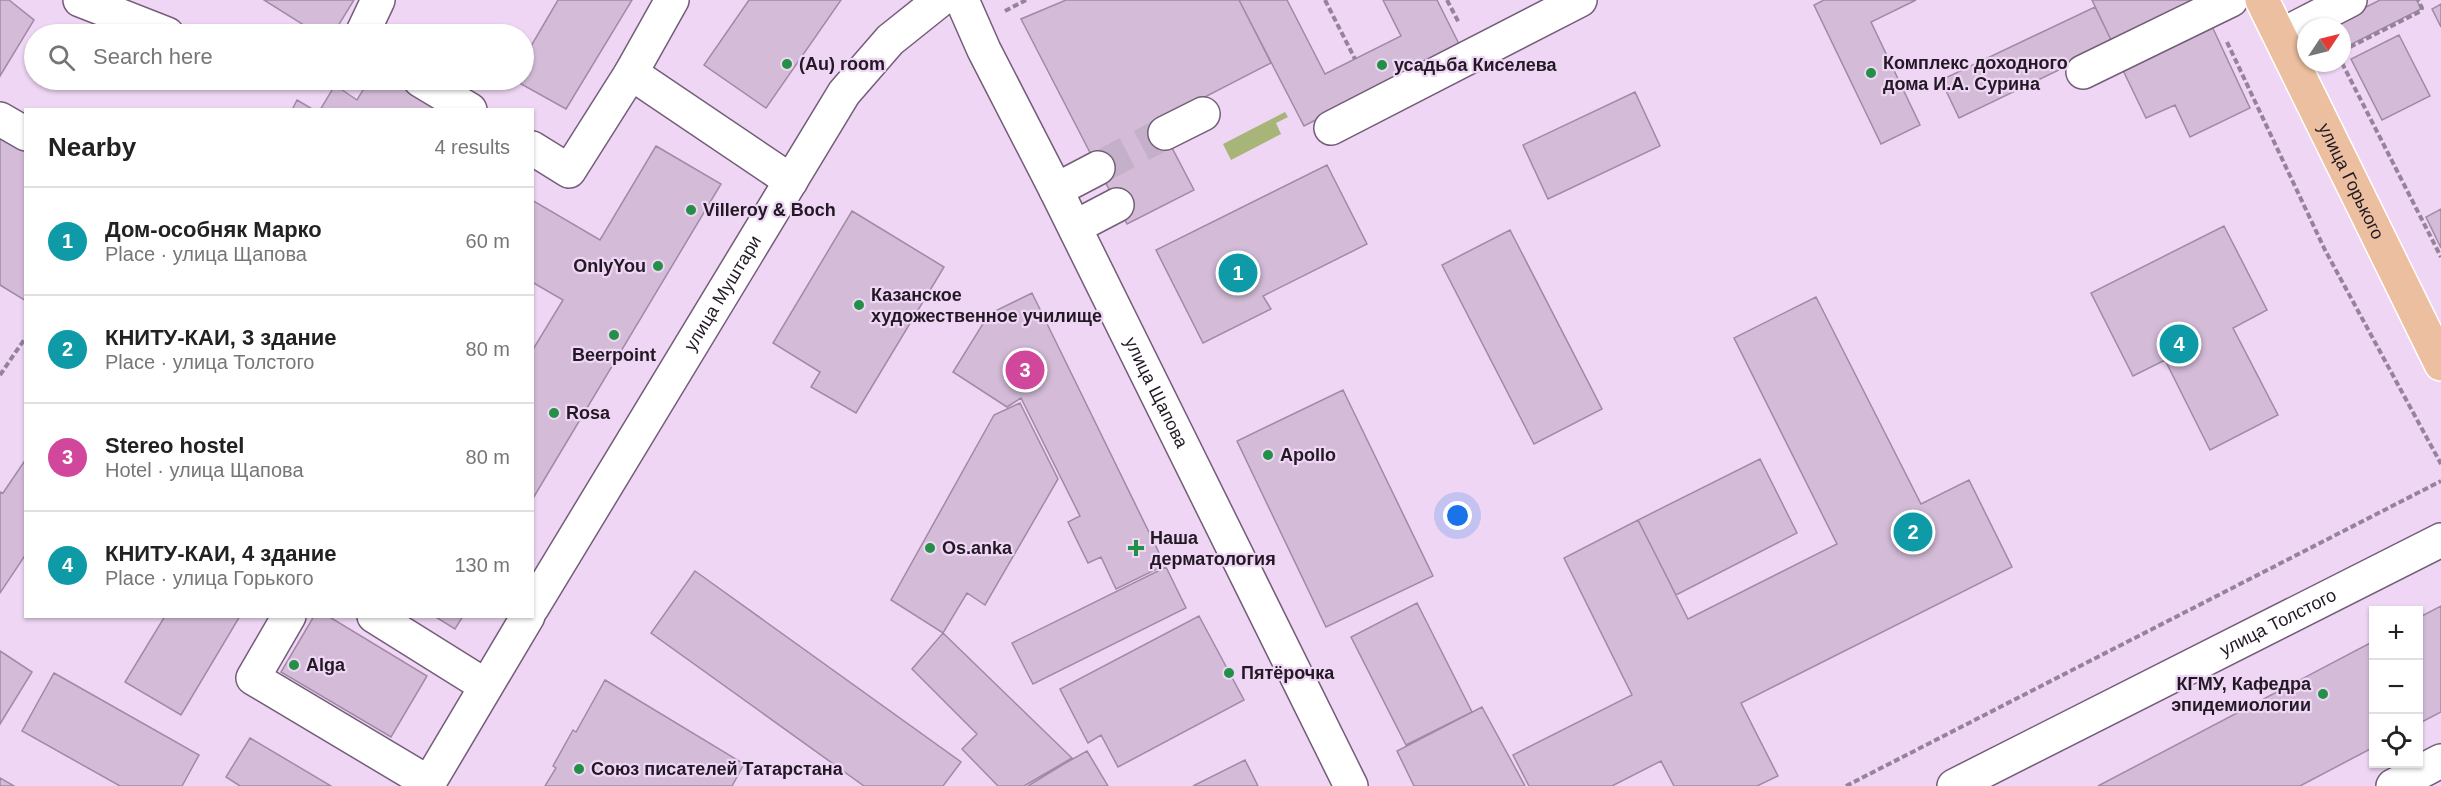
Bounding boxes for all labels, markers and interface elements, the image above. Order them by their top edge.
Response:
north arrow [2297,18,2351,72]
search box [24,24,534,90]
icon: search [45,41,78,74]
text: Search here [93,44,213,69]
place label: Комплекс доходного дома И.А. Сурина [1883,53,2068,94]
place label: (Au) room [799,54,885,74]
place label: усадьба Киселева [1394,55,1558,75]
marker: (Au) room [780,57,794,71]
marker: усадьба Киселева [1375,58,1389,72]
marker: Комплекс доходного дома И.А. Сурина [1864,66,1878,80]
street label: улица Горького [2314,120,2388,243]
text: Nearby [48,132,136,162]
text: 4 results [434,136,510,158]
place label: Villeroy & Boch [703,200,836,220]
marker: Villeroy & Boch [684,203,698,217]
text: Дом-особняк Марко [105,217,322,242]
text: 1 [62,230,73,252]
text: 60 m [466,230,510,252]
street label: улица Муштари [680,232,765,355]
text: Place · улица Щапова [105,243,307,265]
pin: 1 [1218,250,1258,296]
place label: OnlyYou [573,256,646,276]
marker: OnlyYou [651,259,665,273]
place label: Казанское художественное училище [871,285,1102,326]
marker: Казанское художественное училище [852,298,866,312]
pin: 4 [2160,322,2198,366]
text: КНИТУ-КАИ, 3 здание [105,325,336,350]
marker: Beerpoint [607,328,621,342]
street label: улица Щапова [1120,334,1192,452]
text: 2 [62,338,73,360]
text: 80 m [466,338,510,360]
place label: Beerpoint [572,345,656,365]
pin: 3 [1006,348,1044,392]
text: Place · улица Толстого [105,351,314,373]
place label: Rosa [566,403,611,423]
marker: Rosa [547,406,561,420]
text: Stereo hostel [105,433,244,458]
place label: Apollo [1280,445,1336,465]
text: 3 [62,446,73,468]
text: 80 m [466,446,510,468]
marker: Apollo [1261,448,1275,462]
text: Hotel · улица Щапова [105,459,304,481]
your location [1443,501,1472,530]
pin: 2 [1894,510,1932,554]
place label: Наша дерматология [1150,528,1276,569]
place label: Os.anka [942,538,1013,558]
marker: Наша дерматология [1127,539,1145,557]
text: КНИТУ-КАИ, 4 здание [105,541,336,566]
marker: Os.anka [923,541,937,555]
text: 4 [62,554,73,576]
text: 130 m [454,554,510,576]
text: Place · улица Горького [105,567,314,589]
street label: улица Толстого [2217,585,2339,660]
map controls [2369,606,2423,768]
button: + [2369,606,2423,660]
place label: Alga [306,655,346,675]
marker: Alga [287,658,301,672]
button: − [2369,660,2423,714]
place label: Пятёрочка [1241,663,1335,683]
marker: Пятёрочка [1222,666,1236,680]
place label: КГМУ, Кафедра эпидемиологии [2171,674,2312,715]
marker: КГМУ, Кафедра эпидемиологии [2316,687,2330,701]
button: locate [2369,714,2423,768]
place label: Союз писателей Татарстана [591,759,844,779]
marker: Союз писателей Татарстана [572,762,586,776]

